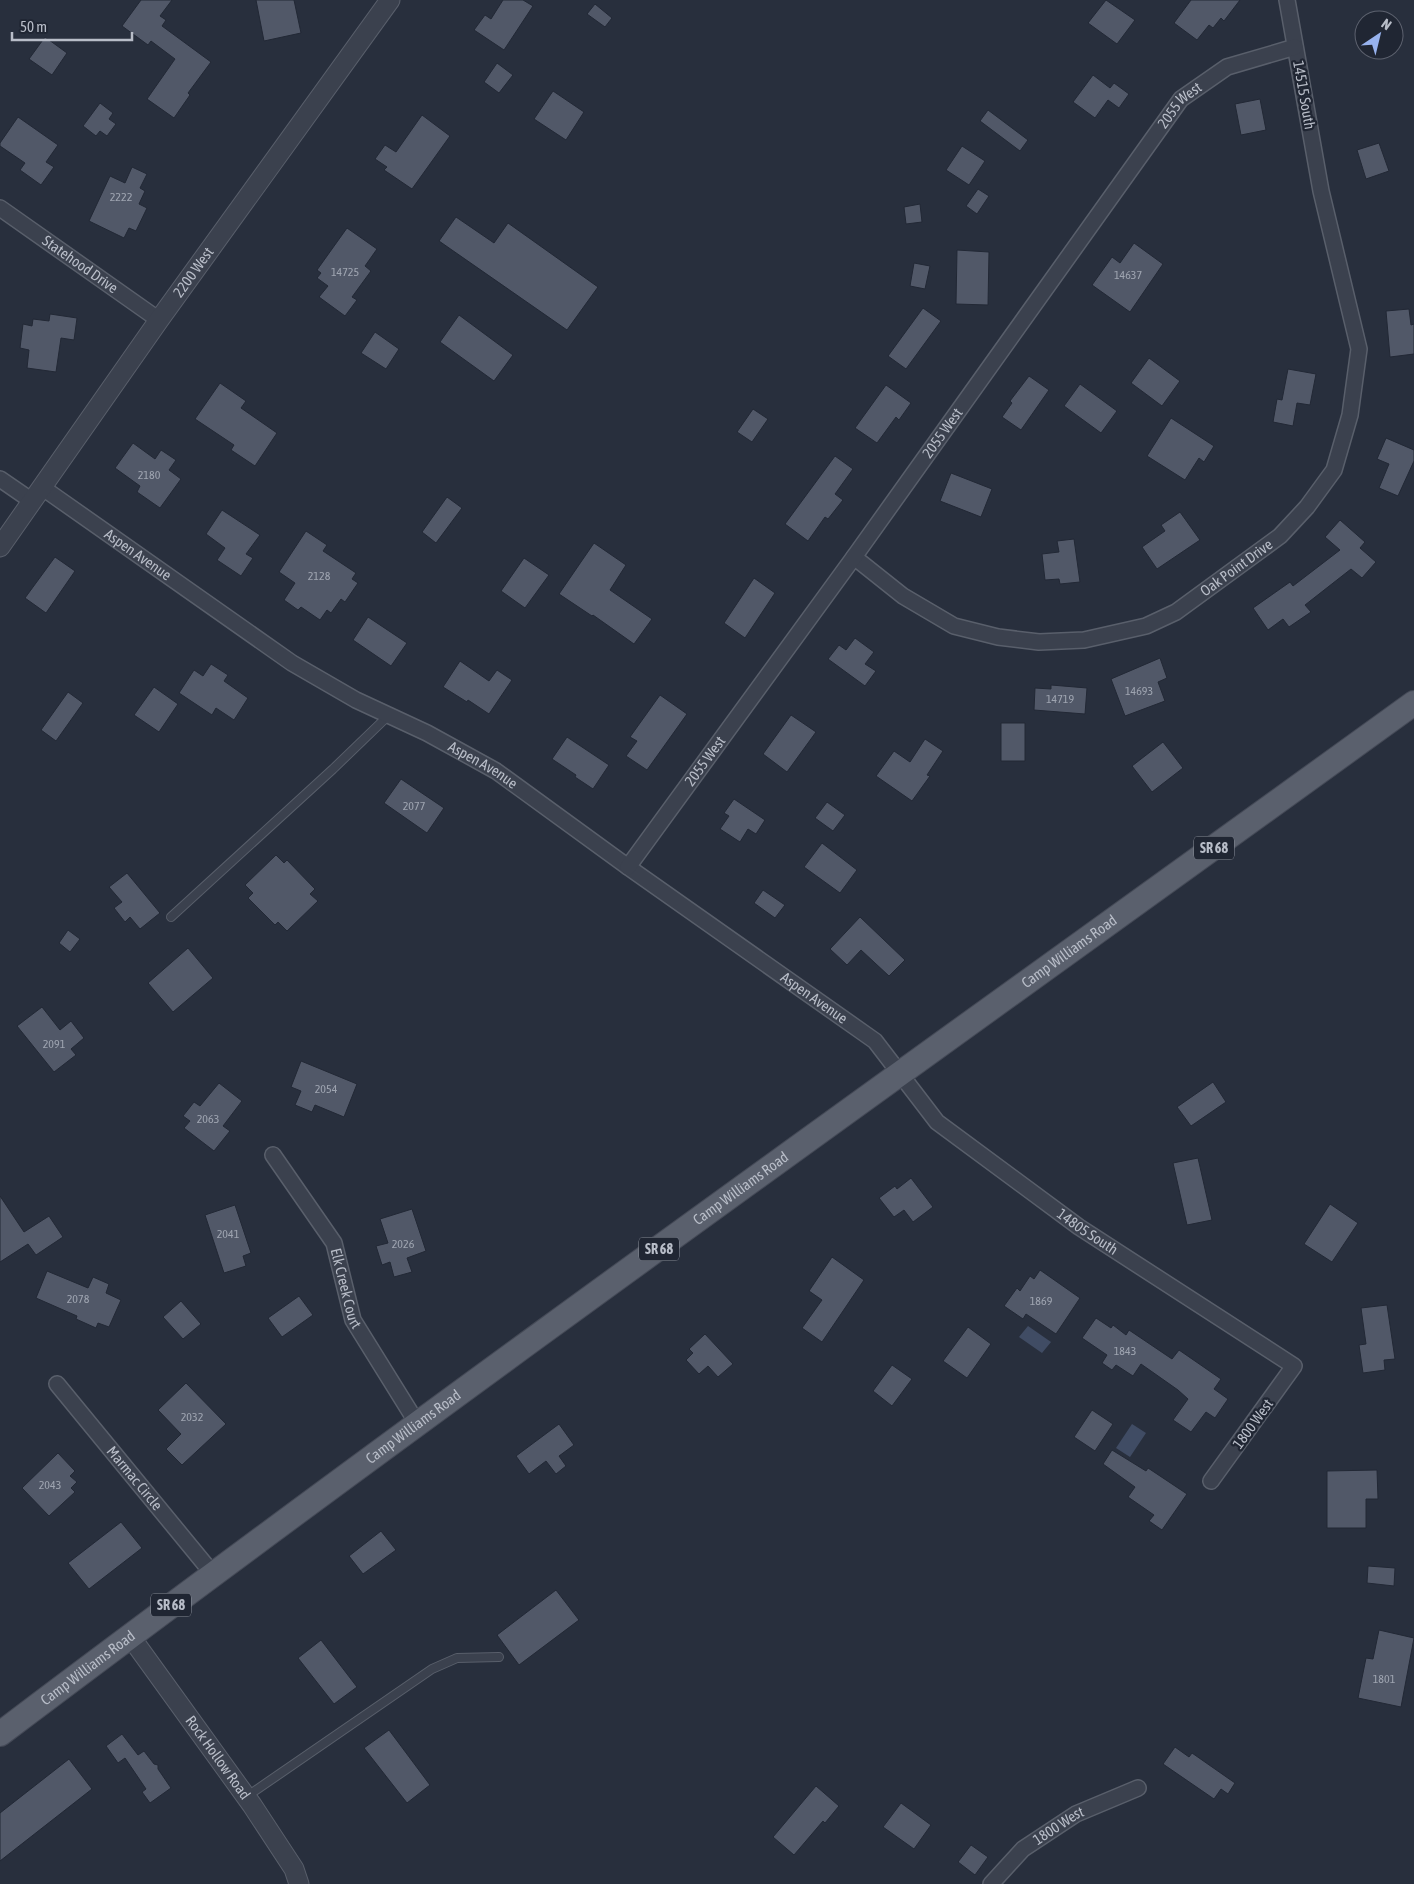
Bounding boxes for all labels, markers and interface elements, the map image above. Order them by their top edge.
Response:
scale bar [12,10,132,42]
north arrow [1354,10,1404,60]
text: N [1378,15,1394,33]
text: 50 m [20,18,47,35]
street label: 14515 South [1290,59,1319,131]
street label: 2055 West [1154,78,1205,131]
house number: 2222 [110,190,132,204]
street label: Statehood Drive [39,232,122,297]
street label: 2200 West [169,244,217,300]
house number: 14725 [331,265,359,279]
house number: 14637 [1114,268,1142,282]
street label: 2055 West [919,404,966,461]
house number: 2180 [138,468,161,482]
street label: Aspen Avenue [102,525,175,584]
street label: Oak Point Drive [1197,535,1276,599]
house number: 2128 [308,569,331,583]
house number: 14693 [1125,684,1153,698]
house number: 14719 [1046,692,1074,706]
street label: 2055 West [681,733,728,789]
street label: Aspen Avenue [446,738,521,792]
house number: 2077 [403,799,426,813]
road number: SR 68 [1194,836,1234,860]
street label: Camp Williams Road [1018,911,1120,991]
street label: Aspen Avenue [778,968,851,1027]
house number: 2091 [43,1037,66,1051]
house number: 2054 [315,1082,338,1096]
house number: 2063 [197,1112,219,1126]
street label: Camp Williams Road [690,1148,791,1228]
street label: 14805 South [1054,1205,1121,1258]
house number: 2041 [217,1227,240,1241]
house number: 2026 [392,1237,415,1251]
road number: SR 68 [639,1238,679,1260]
street label: Elk Creek Court [328,1247,365,1332]
house number: 2078 [67,1292,90,1306]
house number: 1869 [1030,1294,1053,1308]
house number: 1843 [1114,1344,1136,1358]
street label: Camp Williams Road [362,1386,464,1467]
street label: 1800 West [1229,1396,1276,1452]
house number: 2032 [181,1410,203,1424]
street label: Marmac Circle [104,1443,166,1514]
house number: 2043 [39,1478,61,1492]
road number: SR 68 [151,1594,191,1616]
street label: Camp Williams Road [37,1627,138,1708]
house number: 1801 [1373,1672,1396,1686]
street label: Rock Hollow Road [182,1712,254,1802]
street label: 1800 West [1030,1803,1086,1848]

